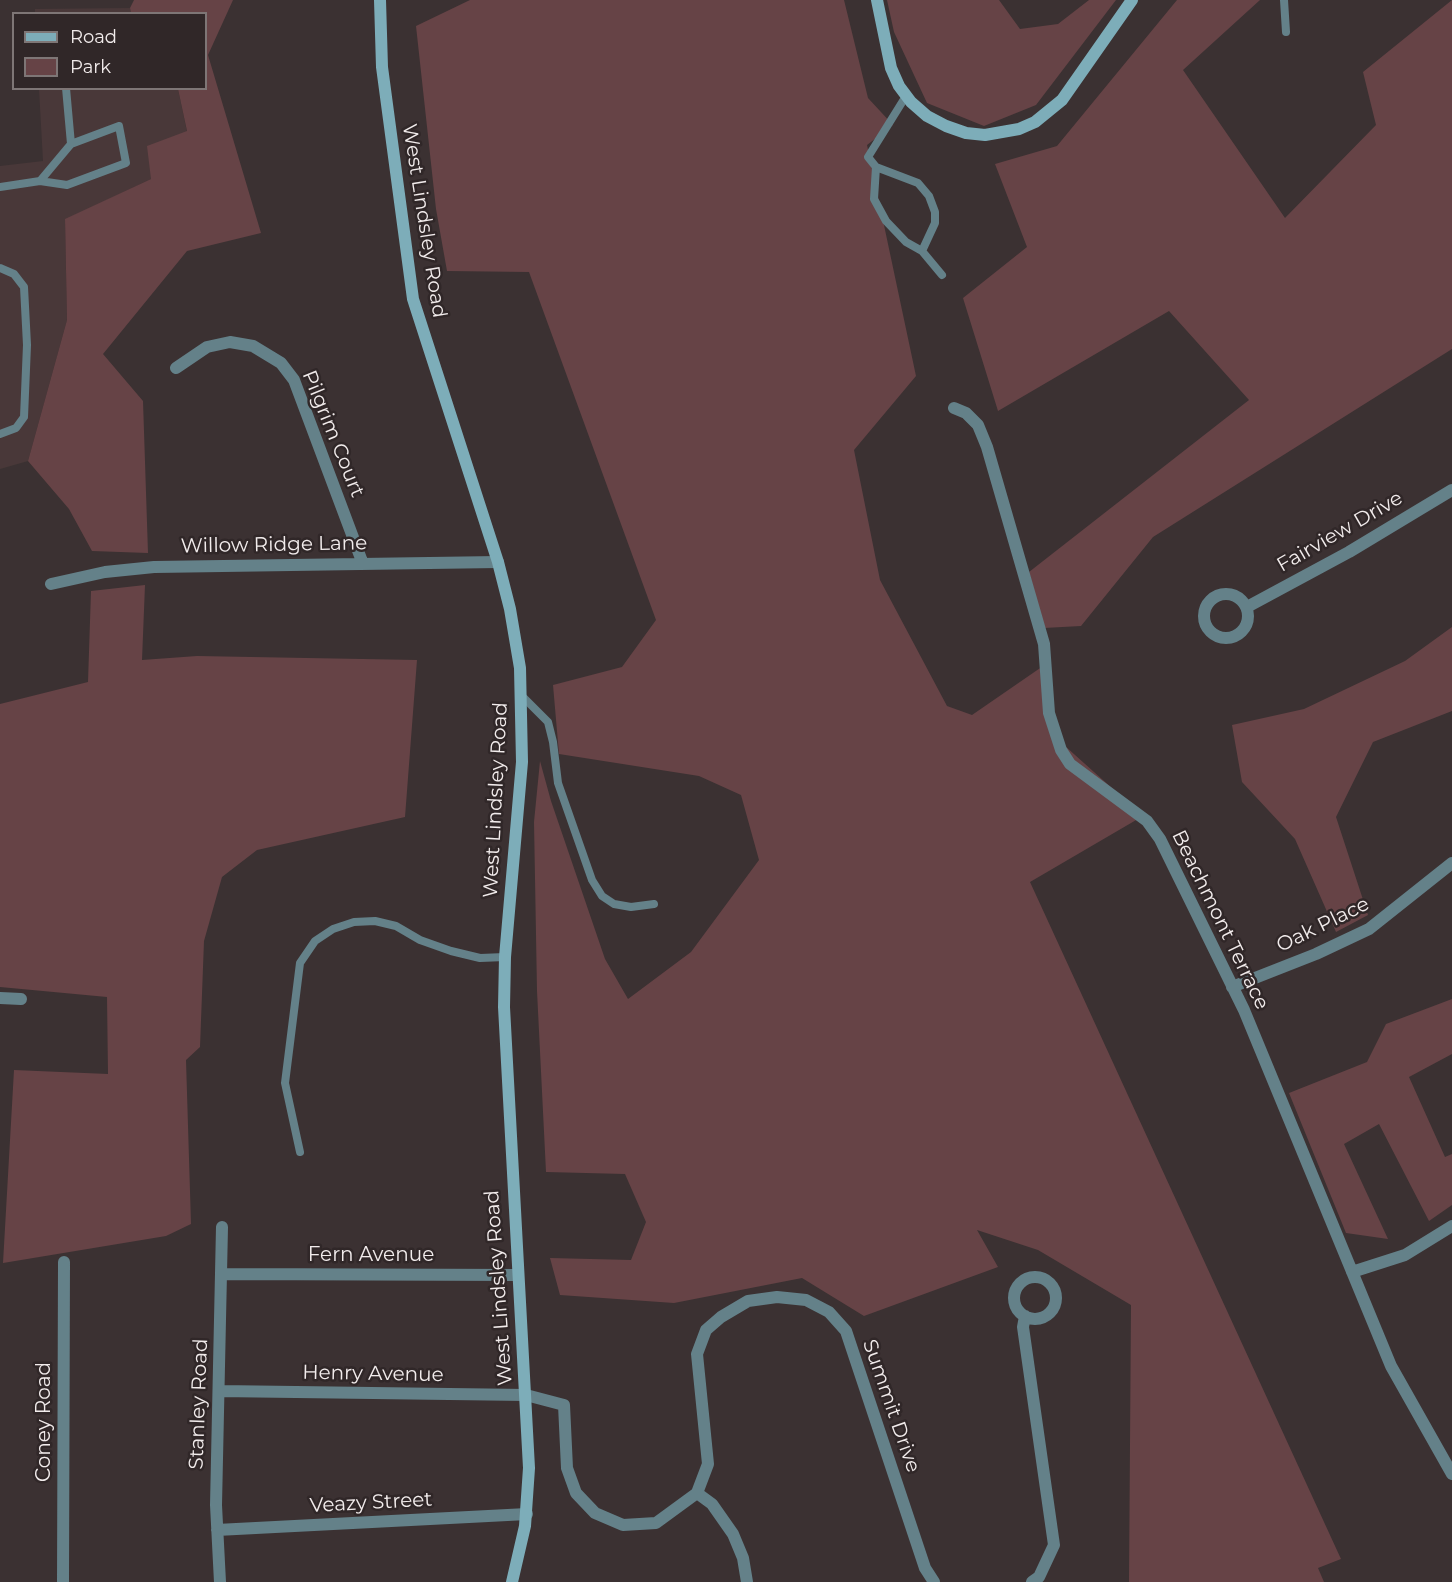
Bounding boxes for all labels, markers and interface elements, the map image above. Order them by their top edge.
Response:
legend [12,12,207,90]
text: Road [70,26,117,48]
text: Park [70,56,111,78]
street label: West Lindsley Road [397,122,451,320]
street label: Pilgrim Court [297,367,369,501]
street label: Fairview Drive [1273,486,1407,578]
street label: Willow Ridge Lane [180,531,368,559]
street label: West Lindsley Road [479,701,513,899]
street label: Beachmont Terrace [1166,826,1274,1014]
street label: Oak Place [1273,892,1373,958]
street label: West Lindsley Road [480,1189,518,1387]
street label: Fern Avenue [308,1243,434,1267]
street label: Summit Drive [857,1336,925,1476]
street label: Stanley Road [185,1338,213,1470]
street label: Henry Avenue [302,1361,444,1387]
street label: Coney Road [32,1362,56,1482]
street label: Veazy Street [309,1488,433,1518]

